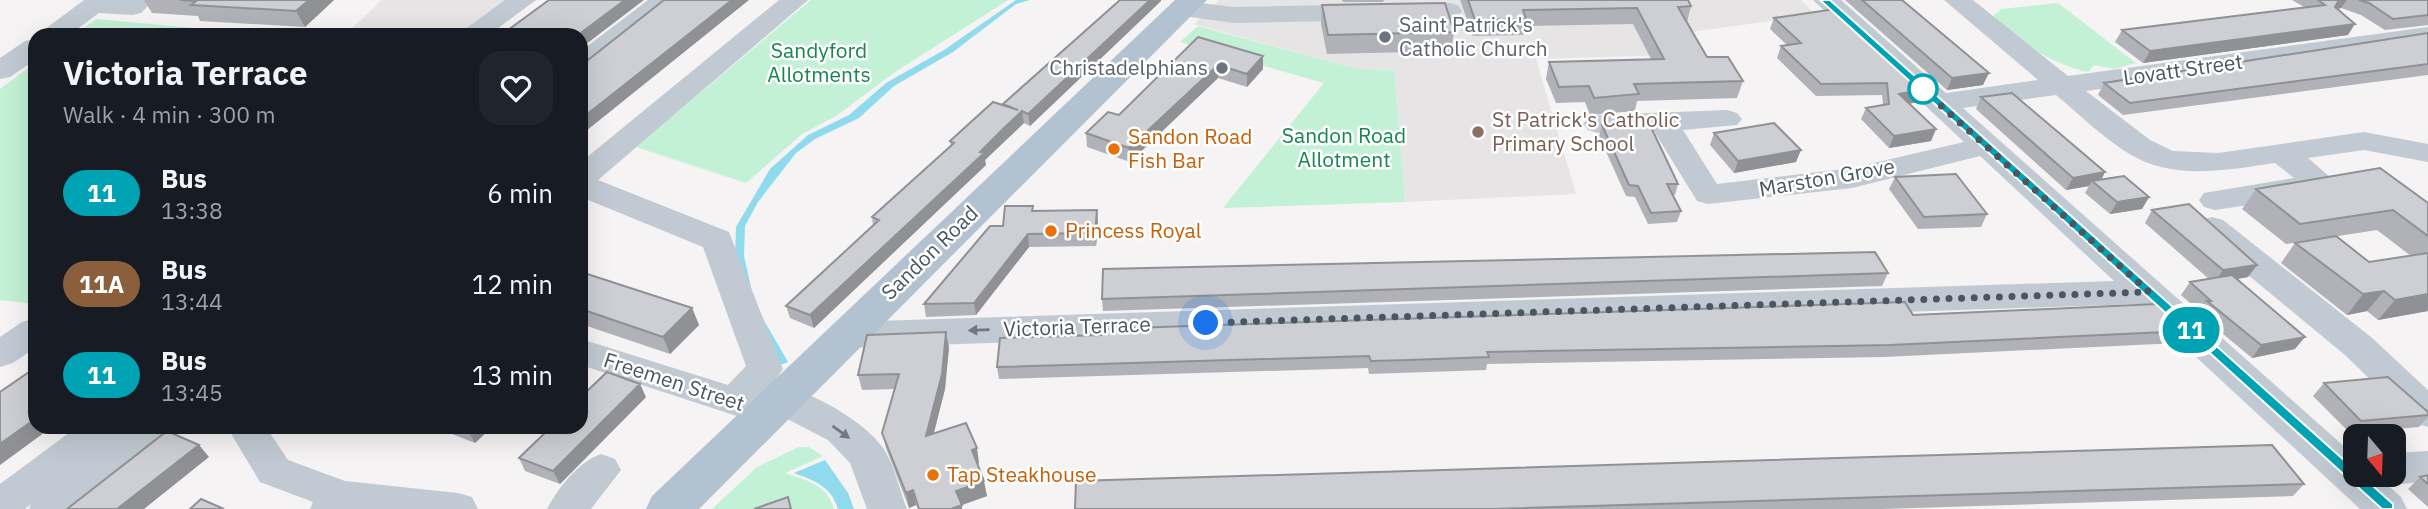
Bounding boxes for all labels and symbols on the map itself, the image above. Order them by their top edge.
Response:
place label: Saint Patrick's Catholic Church [1399,10,1548,62]
marker: Saint Patrick's Catholic Church [1377,29,1393,45]
park label: Sandyford Allotments [767,36,871,88]
street label: Lovatt Street [2121,47,2244,91]
place label: Christadelphians [1049,53,1208,81]
marker: Christadelphians [1214,60,1230,76]
unlabelled marker [1908,74,1938,104]
place label: St Patrick's Catholic Primary School [1492,105,1679,157]
park label: Sandon Road Allotment [1282,121,1406,173]
place label: Sandon Road Fish Bar [1128,122,1252,174]
marker: St Patrick's Catholic Primary School [1470,124,1486,140]
marker: Sandon Road Fish Bar [1106,141,1122,157]
street label: Marston Grove [1757,151,1897,203]
street label: Sandon Road [875,199,984,306]
place label: Princess Royal [1065,216,1202,244]
marker: Princess Royal [1043,223,1059,239]
your location [1188,305,1223,340]
line badge: 11 [2160,307,2222,353]
street label: Victoria Terrace [1003,309,1151,343]
one-way arrow [967,325,989,336]
street label: Freemen Street [600,345,748,417]
north arrow [2343,424,2406,486]
one-way arrow [832,425,850,439]
place label: Tap Steakhouse [947,460,1097,488]
marker: Tap Steakhouse [925,467,941,483]

